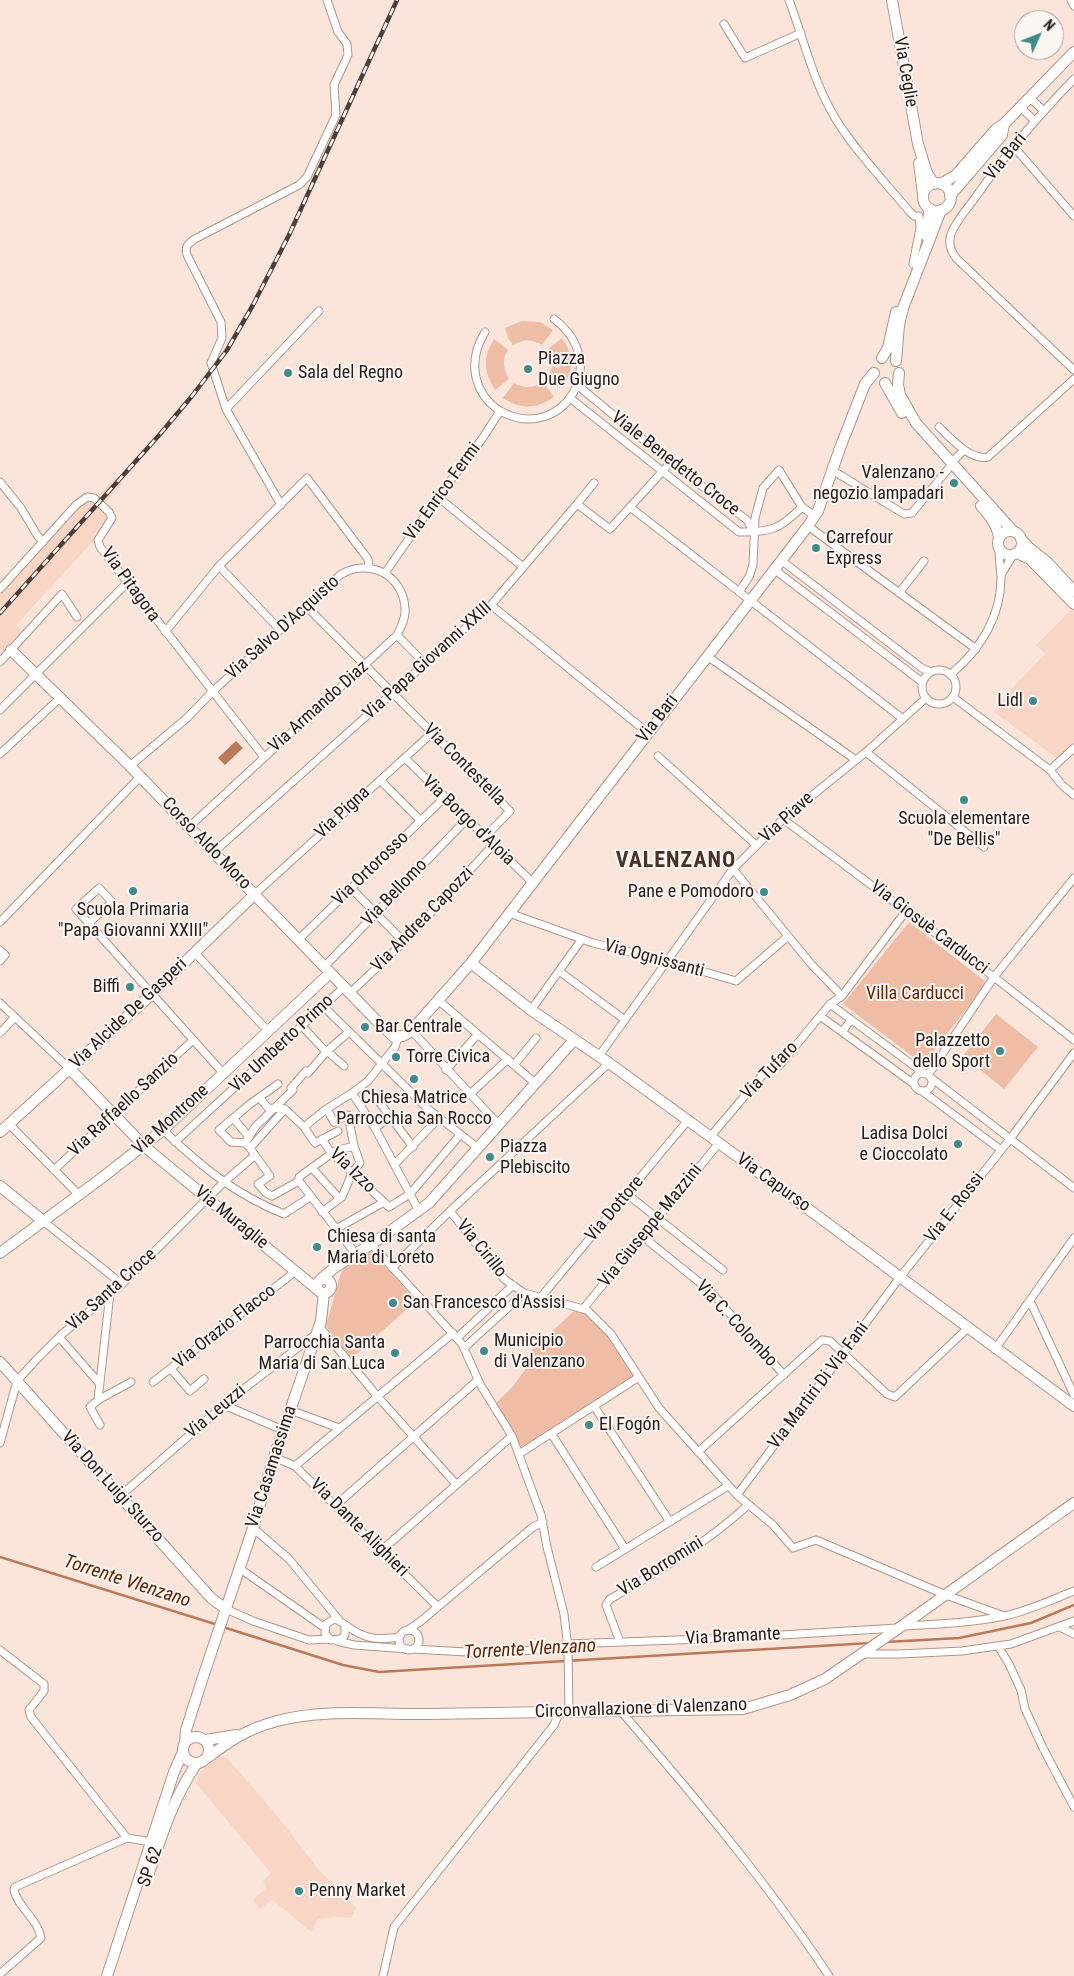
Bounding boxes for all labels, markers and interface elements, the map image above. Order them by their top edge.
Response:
north arrow [1014,10,1064,60]
text: N [1040,17,1058,34]
street label: Via Ceglie [888,35,922,109]
street label: Via Bari [980,129,1032,185]
place label: Piazza Due Giugno [538,348,620,390]
place label: Sala del Regno [298,362,403,384]
marker: Piazza Due Giugno [522,363,534,375]
marker: Sala del Regno [282,367,294,379]
street label: Viale Benedetto Croce [606,407,744,521]
street label: Via Enrico Fermi [400,439,486,545]
place label: Valenzano - negozio lampadari [813,462,944,504]
marker: Valenzano - negozio lampadari [948,477,960,489]
place label: Carrefour Express [826,527,893,570]
marker: Carrefour Express [810,542,822,554]
street label: Via Pitagora [96,544,164,626]
street label: Via Salvo D'Acquisto [222,571,344,685]
street label: Via Papa Giovanni XXIII [359,597,497,725]
street label: Via Armando Diaz [265,657,373,757]
place label: Lidl [997,690,1023,712]
street label: Via Bari [633,691,683,747]
marker: Lidl [1027,695,1039,707]
street label: Via Contestella [418,719,510,811]
street label: Via Borgo d'Aloia [417,771,519,871]
street label: Via Pigna [311,782,375,844]
street label: Via Piave [755,788,819,848]
street label: Corso Aldo Moro [157,793,255,895]
marker: Scuola elementare "De Bellis" [958,794,970,806]
place label: Scuola elementare "De Bellis" [898,808,1030,851]
street label: Via Ortorosso [328,827,414,911]
district label: VALENZANO [615,848,737,874]
street label: Via Bellomo [358,855,432,931]
street label: Via Andrea Capozzi [367,863,479,977]
street label: Via Giosuè Carducci [865,876,993,980]
place label: Pane e Pomodoro [628,881,754,903]
marker: Scuola Primaria "Papa Giovanni XXIII" [127,885,139,897]
marker: Pane e Pomodoro [758,886,770,898]
place label: Scuola Primaria "Papa Giovanni XXIII" [58,899,208,942]
street label: Via Ognissanti [602,935,706,983]
street label: Via Alcide De Gasperi [66,954,192,1074]
place label: Biffi [93,976,120,998]
marker: Biffi [124,981,136,993]
park label: Villa Carducci [866,983,964,1005]
street label: Via Umberto Primo [225,990,339,1098]
place label: Bar Centrale [375,1016,462,1038]
marker: Bar Centrale [359,1021,371,1033]
place label: Palazzetto dello Sport [913,1030,990,1072]
street label: Via Tufaro [737,1037,803,1105]
marker: Palazzetto dello Sport [994,1045,1006,1057]
place label: Torre Civica [406,1046,490,1068]
street label: Via Raffaello Sanzio [64,1048,184,1162]
marker: Torre Civica [390,1051,402,1063]
marker: Chiesa Matrice Parrocchia San Rocco [408,1073,420,1085]
street label: Via Montrone [128,1080,214,1160]
place label: Chiesa Matrice Parrocchia San Rocco [336,1087,492,1130]
place label: Ladisa Dolci e Cioccolato [859,1123,948,1166]
place label: Piazza Plebiscito [500,1136,570,1178]
marker: Ladisa Dolci e Cioccolato [952,1138,964,1150]
street label: Via Izzo [324,1144,380,1198]
street label: Via Capurso [732,1149,814,1217]
marker: Piazza Plebiscito [484,1151,496,1163]
street label: Via Giuseppe Mazzini [595,1160,707,1292]
street label: Via E. Rossi [921,1168,989,1248]
street label: Via Dottore [581,1172,649,1246]
street label: Via Muraglie [190,1182,272,1254]
street label: Via Cirillo [451,1216,511,1282]
place label: Chiesa di santa Maria di Loreto [327,1226,436,1268]
marker: Chiesa di santa Maria di Loreto [311,1241,323,1253]
street label: Via Santa Croce [63,1244,161,1336]
street label: Via C. Colombo [691,1276,781,1372]
street label: Via Orazio Flacco [170,1280,280,1374]
place label: San Francesco d'Assisi [403,1292,565,1314]
marker: San Francesco d'Assisi [387,1297,399,1309]
street label: Via Martiri Di Via Fani [764,1318,874,1454]
place label: Municipio di Valenzano [494,1330,585,1372]
place label: Parrocchia Santa Maria di San Luca [259,1332,385,1375]
marker: Municipio di Valenzano [478,1345,490,1357]
marker: Parrocchia Santa Maria di San Luca [389,1347,401,1359]
street label: Via Leuzzi [181,1380,251,1444]
street label: Via Casamassima [242,1403,302,1531]
place label: El Fogón [599,1414,660,1436]
marker: El Fogón [583,1419,595,1431]
street label: Via Don Luigi Sturzo [56,1427,168,1547]
street label: Via Dante Alighieri [305,1474,413,1582]
street label: Via Borromini [614,1532,708,1602]
water label: Torrente Vlenzano [61,1551,193,1613]
street label: Via Bramante [685,1624,781,1650]
water label: Torrente Vlenzano [463,1635,597,1665]
street label: Circonvallazione di Valenzano [535,1695,747,1723]
street label: SP 62 [134,1844,168,1890]
place label: Penny Market [309,1880,406,1902]
marker: Penny Market [293,1885,305,1897]

